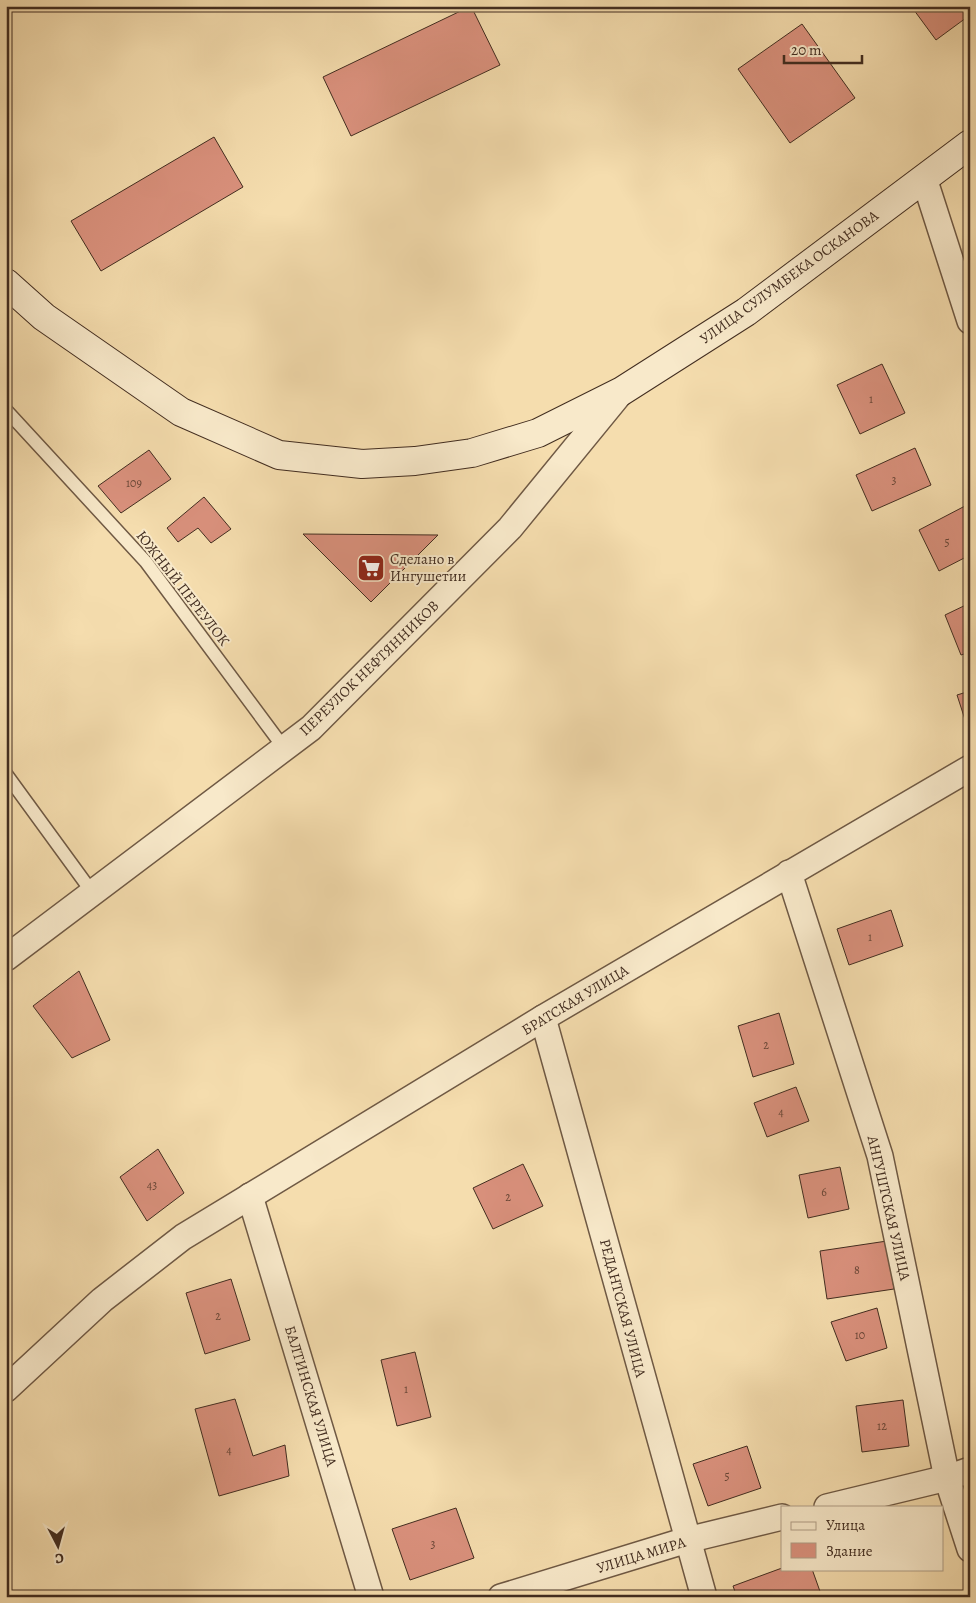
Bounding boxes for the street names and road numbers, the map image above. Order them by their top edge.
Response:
street label: УЛИЦА СУЛУМБЕКА ОСКАНОВА [696,205,882,349]
street label: ЮЖНЫЙ ПЕРЕУЛОК [132,526,235,650]
street label: ПЕРЕУЛОК НЕФТЯННИКОВ [295,596,443,740]
street label: БРАТСКАЯ УЛИЦА [518,960,632,1040]
street label: АНГУШТСКАЯ УЛИЦА [862,1133,915,1283]
street label: РЕДАНТСКАЯ УЛИЦА [595,1236,651,1380]
street label: БАЛТИНСКАЯ УЛИЦА [280,1323,342,1469]
street label: УЛИЦА МИРА [594,1532,688,1578]

